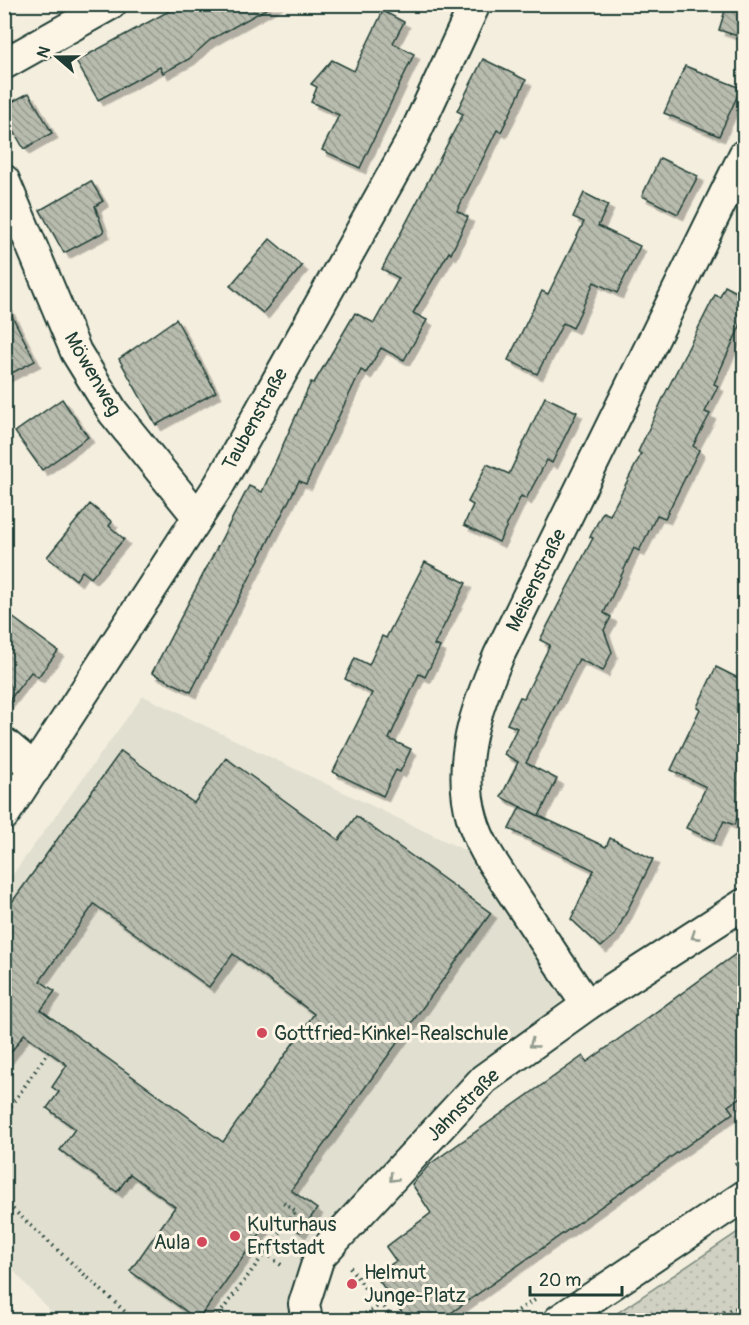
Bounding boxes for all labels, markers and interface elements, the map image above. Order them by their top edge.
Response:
north arrow [27,27,87,87]
text: N [33,44,55,61]
street label: Möwenweg [59,327,127,421]
street label: Taubenstraße [217,363,293,475]
street label: Meisenstraße [500,524,572,636]
one-way arrow [691,928,701,940]
place label: Gottfried-Kinkel-Realschule [274,1021,508,1046]
marker: Gottfried-Kinkel-Realschule [255,1026,269,1040]
one-way arrow [529,1037,540,1048]
street label: Jahnstraße [421,1063,505,1147]
one-way arrow [389,1171,400,1182]
place label: Kulturhaus Erftstadt [247,1212,336,1260]
marker: Kulturhaus Erftstadt [228,1229,242,1243]
place label: Aula [154,1230,190,1255]
marker: Aula [195,1235,209,1249]
scale bar [530,1259,622,1297]
place label: Helmut Junge-Platz [364,1260,466,1308]
text: 20 m [539,1269,581,1292]
marker: Helmut Junge-Platz [345,1277,359,1291]

